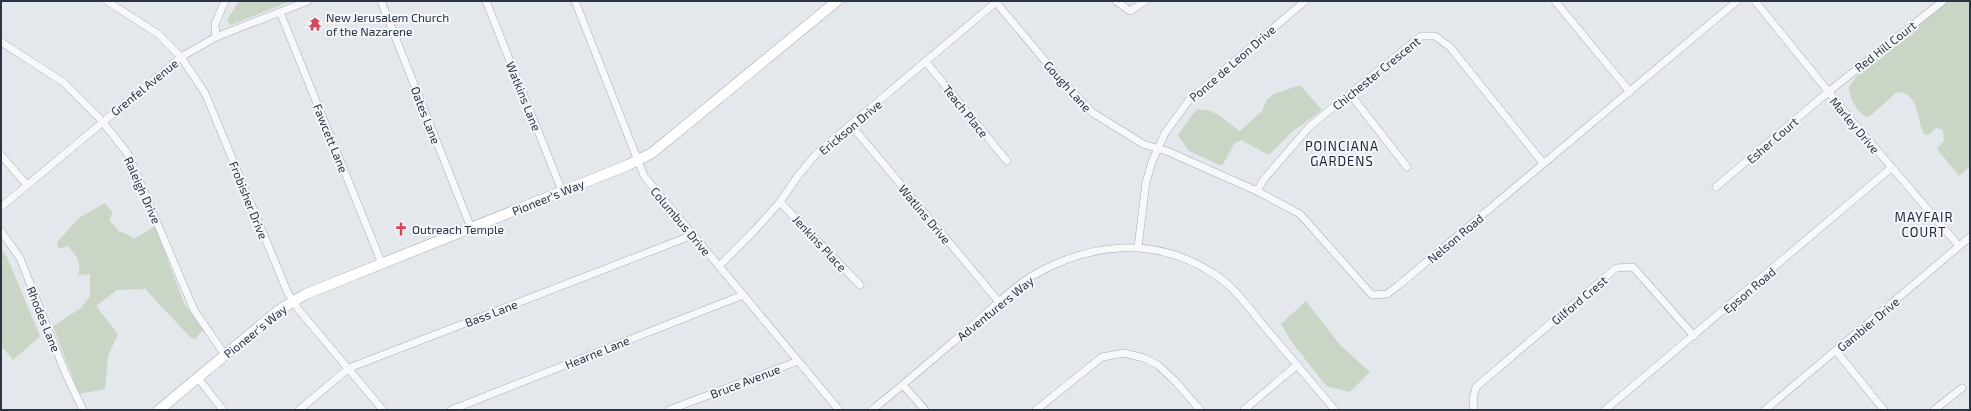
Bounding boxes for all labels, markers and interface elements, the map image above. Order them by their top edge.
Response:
place label: New Jerusalem Church of the Nazarene [326,10,449,38]
temple icon: New Jerusalem Church of the Nazarene [307,16,323,32]
street label: Red Hill Court [1852,18,1919,74]
street label: Ponce de Leon Drive [1186,22,1278,104]
street label: Chichester Crescent [1330,33,1423,112]
street label: Grenfel Avenue [108,56,180,118]
street label: Gough Lane [1041,58,1095,114]
street label: Watkins Lane [504,59,544,133]
street label: Teach Place [941,82,991,140]
street label: Oates Lane [409,84,443,146]
street label: Marley Drive [1827,94,1883,156]
street label: Erickson Drive [816,97,884,157]
street label: Fawcett Lane [311,102,351,174]
street label: Esher Court [1743,114,1801,166]
district label: POINCIANA GARDENS [1305,138,1379,169]
street label: Raleigh Drive [122,154,164,226]
street label: Frobisher Drive [227,159,271,241]
street label: Pioneer's Way [510,176,587,218]
street label: Watlins Drive [896,181,954,247]
street label: Columbus Drive [648,184,714,258]
district label: MAYFAIR COURT [1895,209,1953,240]
street label: Nelson Road [1424,211,1486,265]
street label: Jenkins Place [790,212,850,274]
church icon: Outreach Temple [393,221,409,237]
place label: Outreach Temple [412,222,504,236]
street label: Epson Road [1720,264,1778,316]
street label: Gilford Crest [1548,272,1610,327]
street label: Adventurers Way [954,273,1036,343]
street label: Rhodes Lane [24,284,64,354]
street label: Gambier Drive [1834,294,1902,354]
street label: Bass Lane [463,297,519,329]
street label: Pioneer's Way [221,301,290,361]
street label: Hearne Lane [563,333,631,371]
street label: Bruce Avenue [708,361,782,401]

